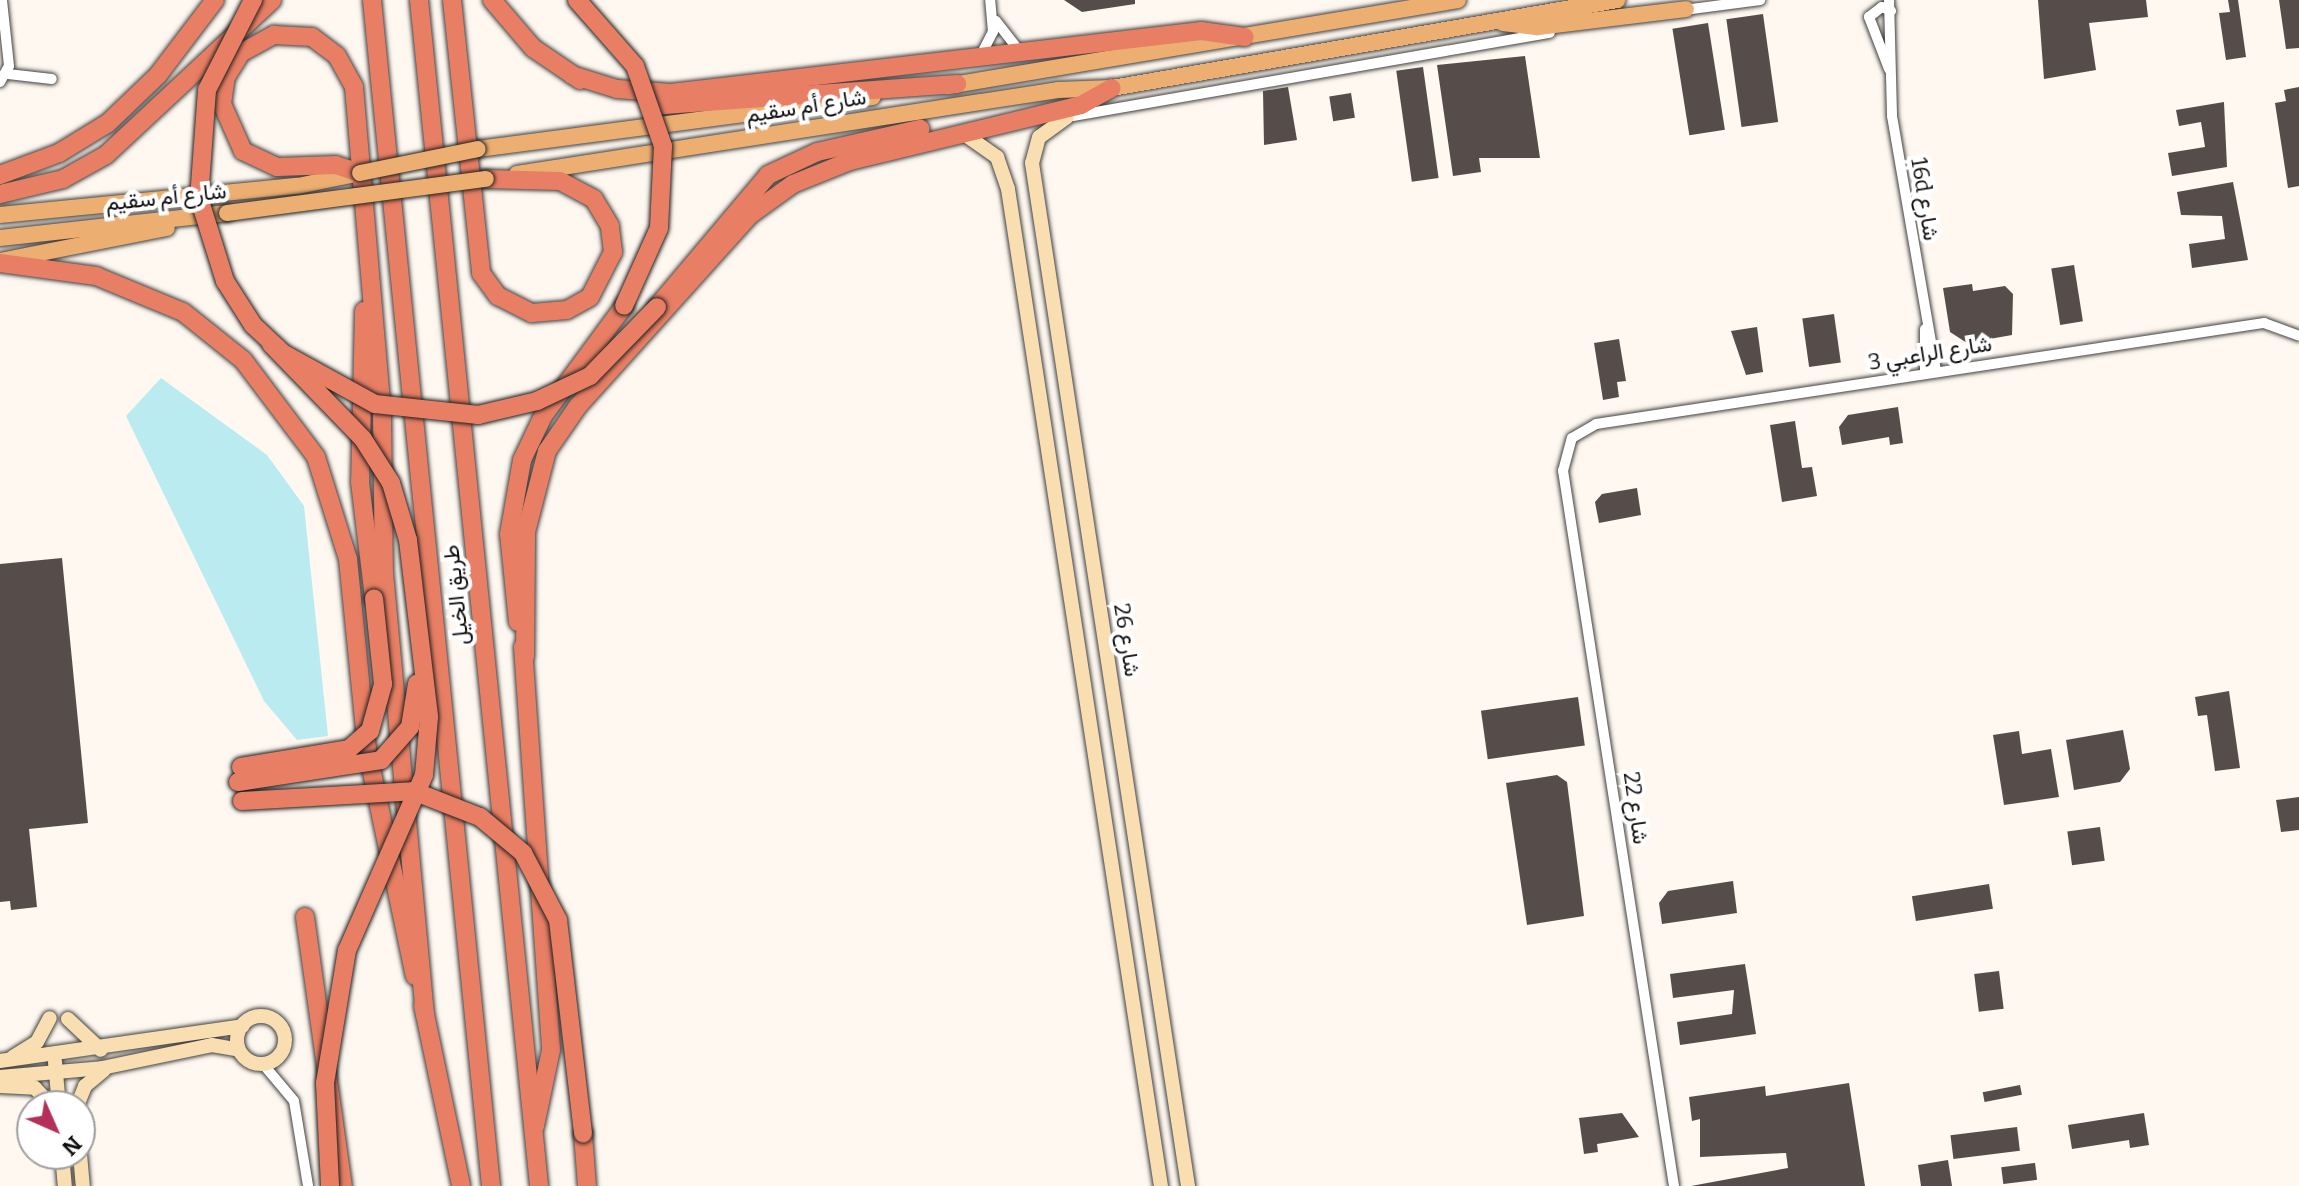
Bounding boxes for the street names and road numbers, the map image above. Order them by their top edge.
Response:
street label: شارع أم سقيم [744,83,868,129]
street label: 16d شارع [1905,156,1945,242]
street label: شارع أم سقيم [104,178,228,216]
street label: شارع الراعبي 3 [1866,330,1994,376]
street label: طريق الخيل [438,543,474,647]
street label: شارع 26 [1108,602,1146,678]
street label: شارع 22 [1618,770,1654,846]

